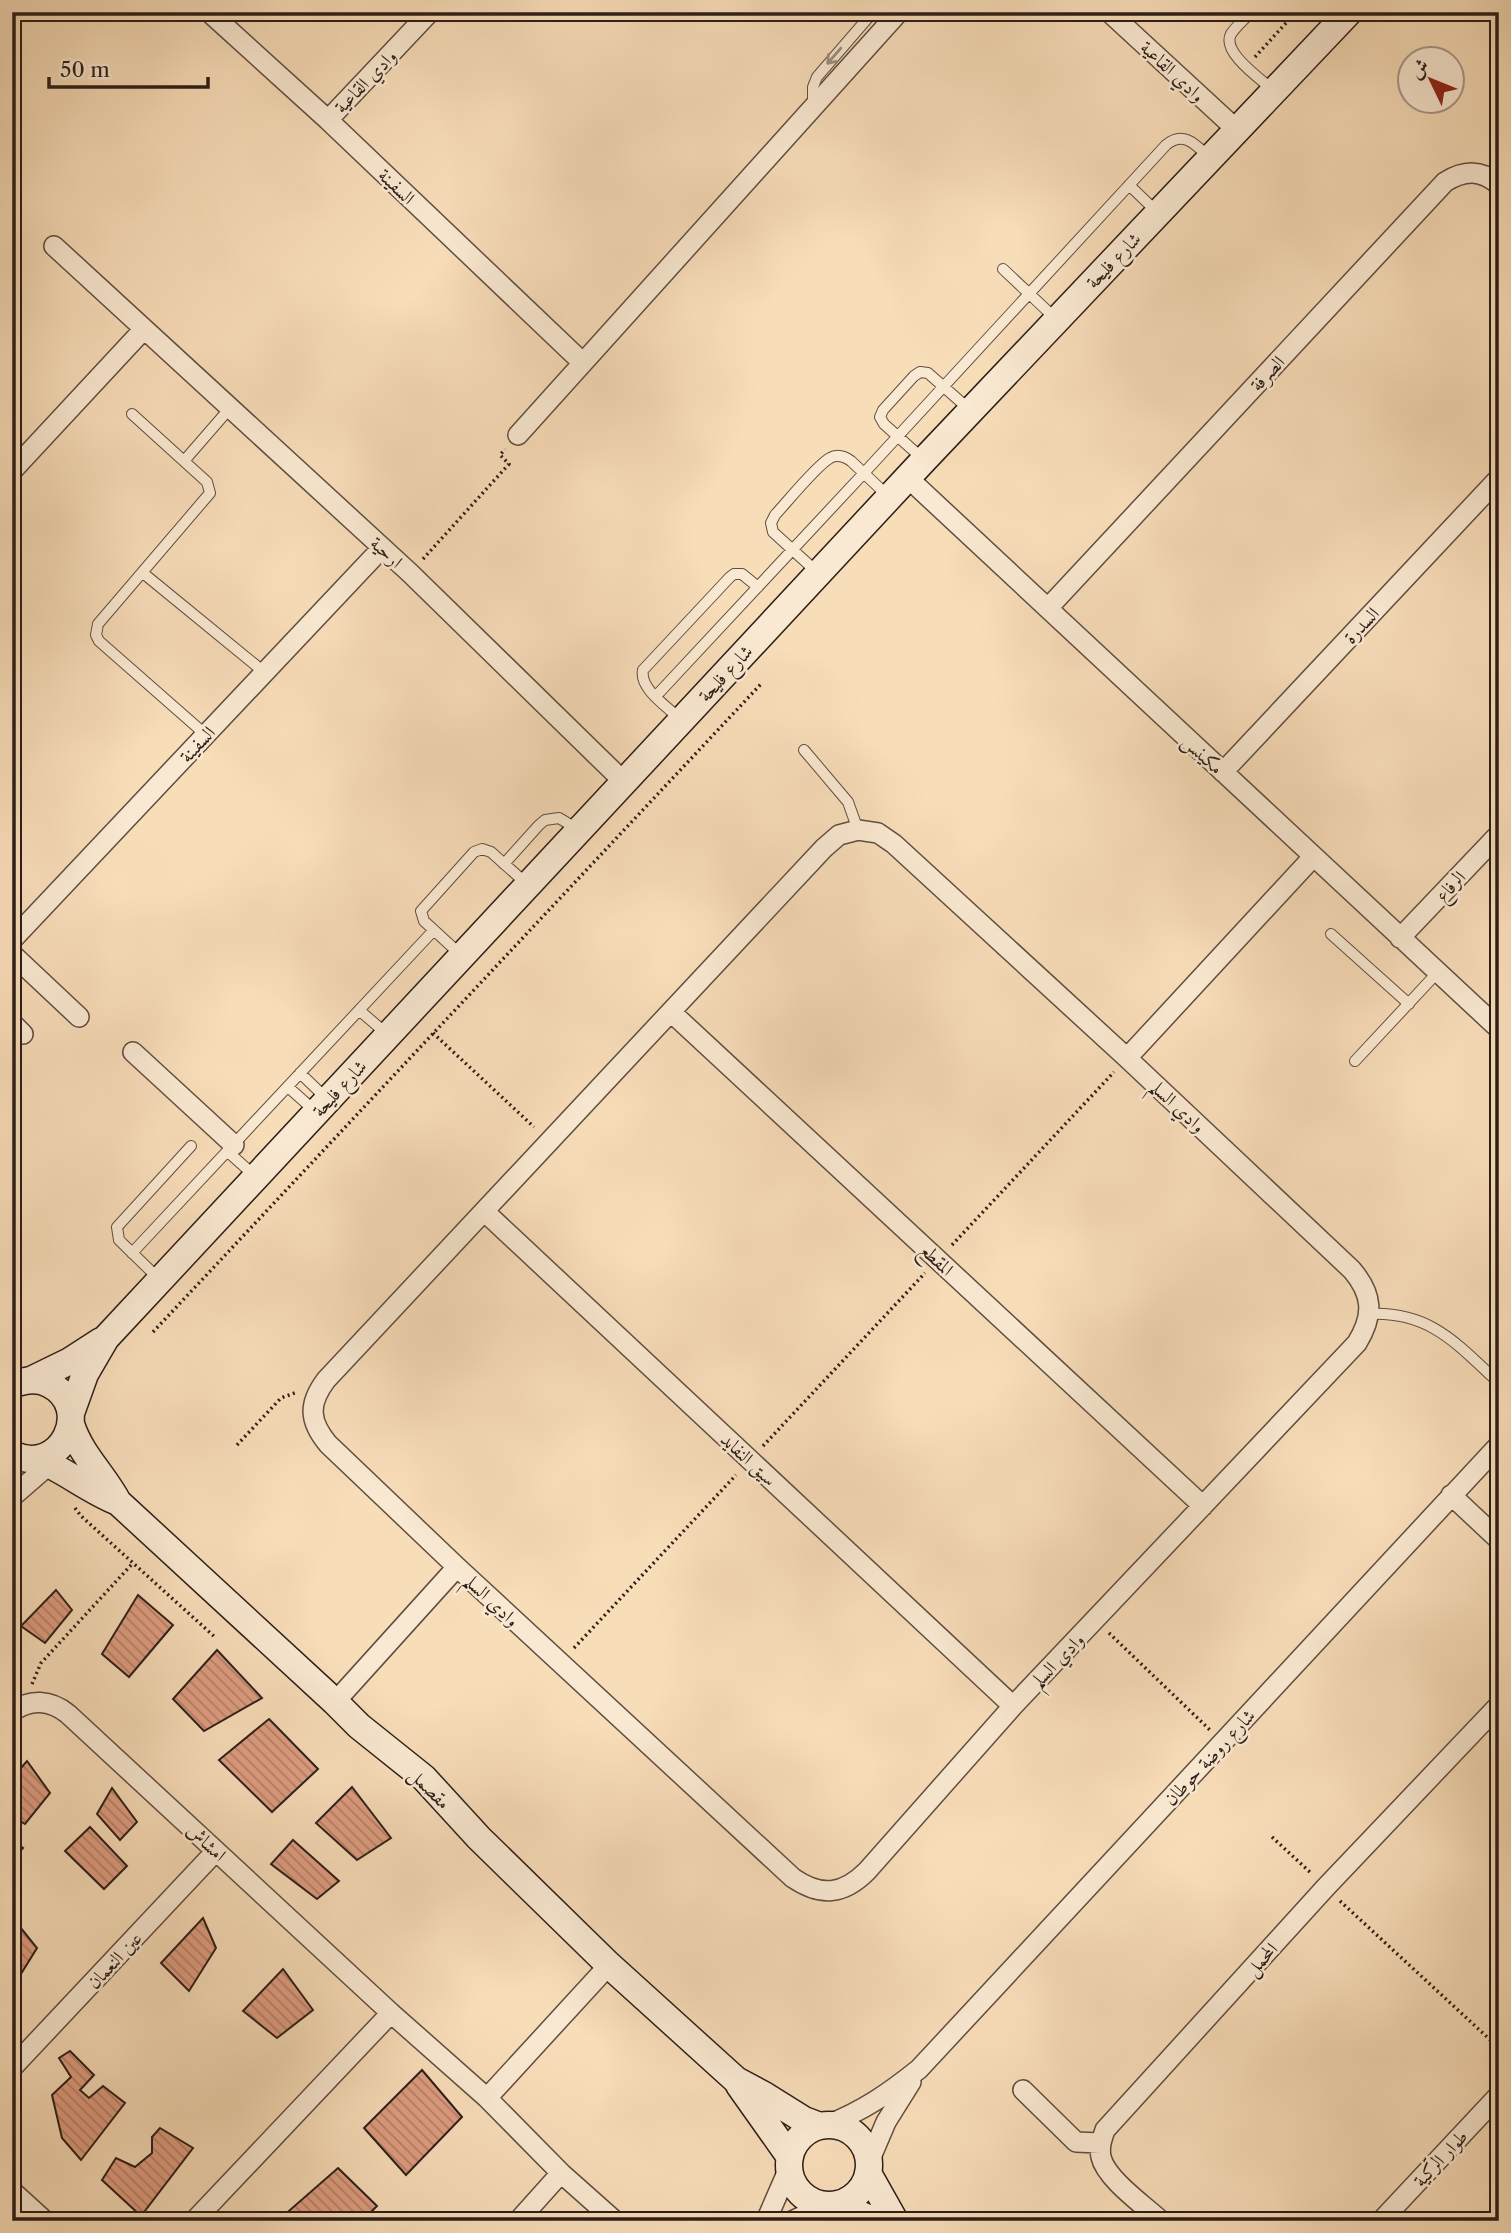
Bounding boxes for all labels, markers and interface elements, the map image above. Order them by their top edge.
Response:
street label: وادي القاعية [1133,36,1210,110]
street label: وادي القاعية [329,45,404,121]
scale bar [49,46,208,90]
north arrow [1396,46,1466,116]
one-way arrow [826,47,842,65]
text: ش [1404,54,1434,83]
text: 50 m [60,57,110,82]
street label: السفينة [374,164,420,209]
street label: شارع فليحة [1081,227,1149,296]
street label: الصرفة [1245,351,1290,397]
street label: ارحية [366,532,408,573]
street label: السدرة [1339,602,1384,648]
street label: شارع فليحة [693,640,760,709]
street label: السفينة [175,721,220,768]
street label: مكينس [1176,729,1228,780]
street label: الرفاع [1430,866,1473,909]
street label: شارع فليحة [307,1055,374,1124]
street label: وادي السلم [1140,1075,1210,1144]
street label: المقطع [911,1238,958,1285]
street label: سيق النفايد [715,1428,781,1492]
street label: وادي السلم [454,1569,524,1638]
street label: وادي السلم [1026,1628,1095,1698]
street label: شارع روضة حوطان [1159,1704,1263,1813]
street label: مقصمل [403,1763,455,1815]
street label: امشاش [182,1818,231,1866]
street label: عين النعمان [82,1927,147,1994]
street label: المحمل [1240,1938,1284,1982]
street label: طوار الرّكية [1408,2124,1473,2192]

